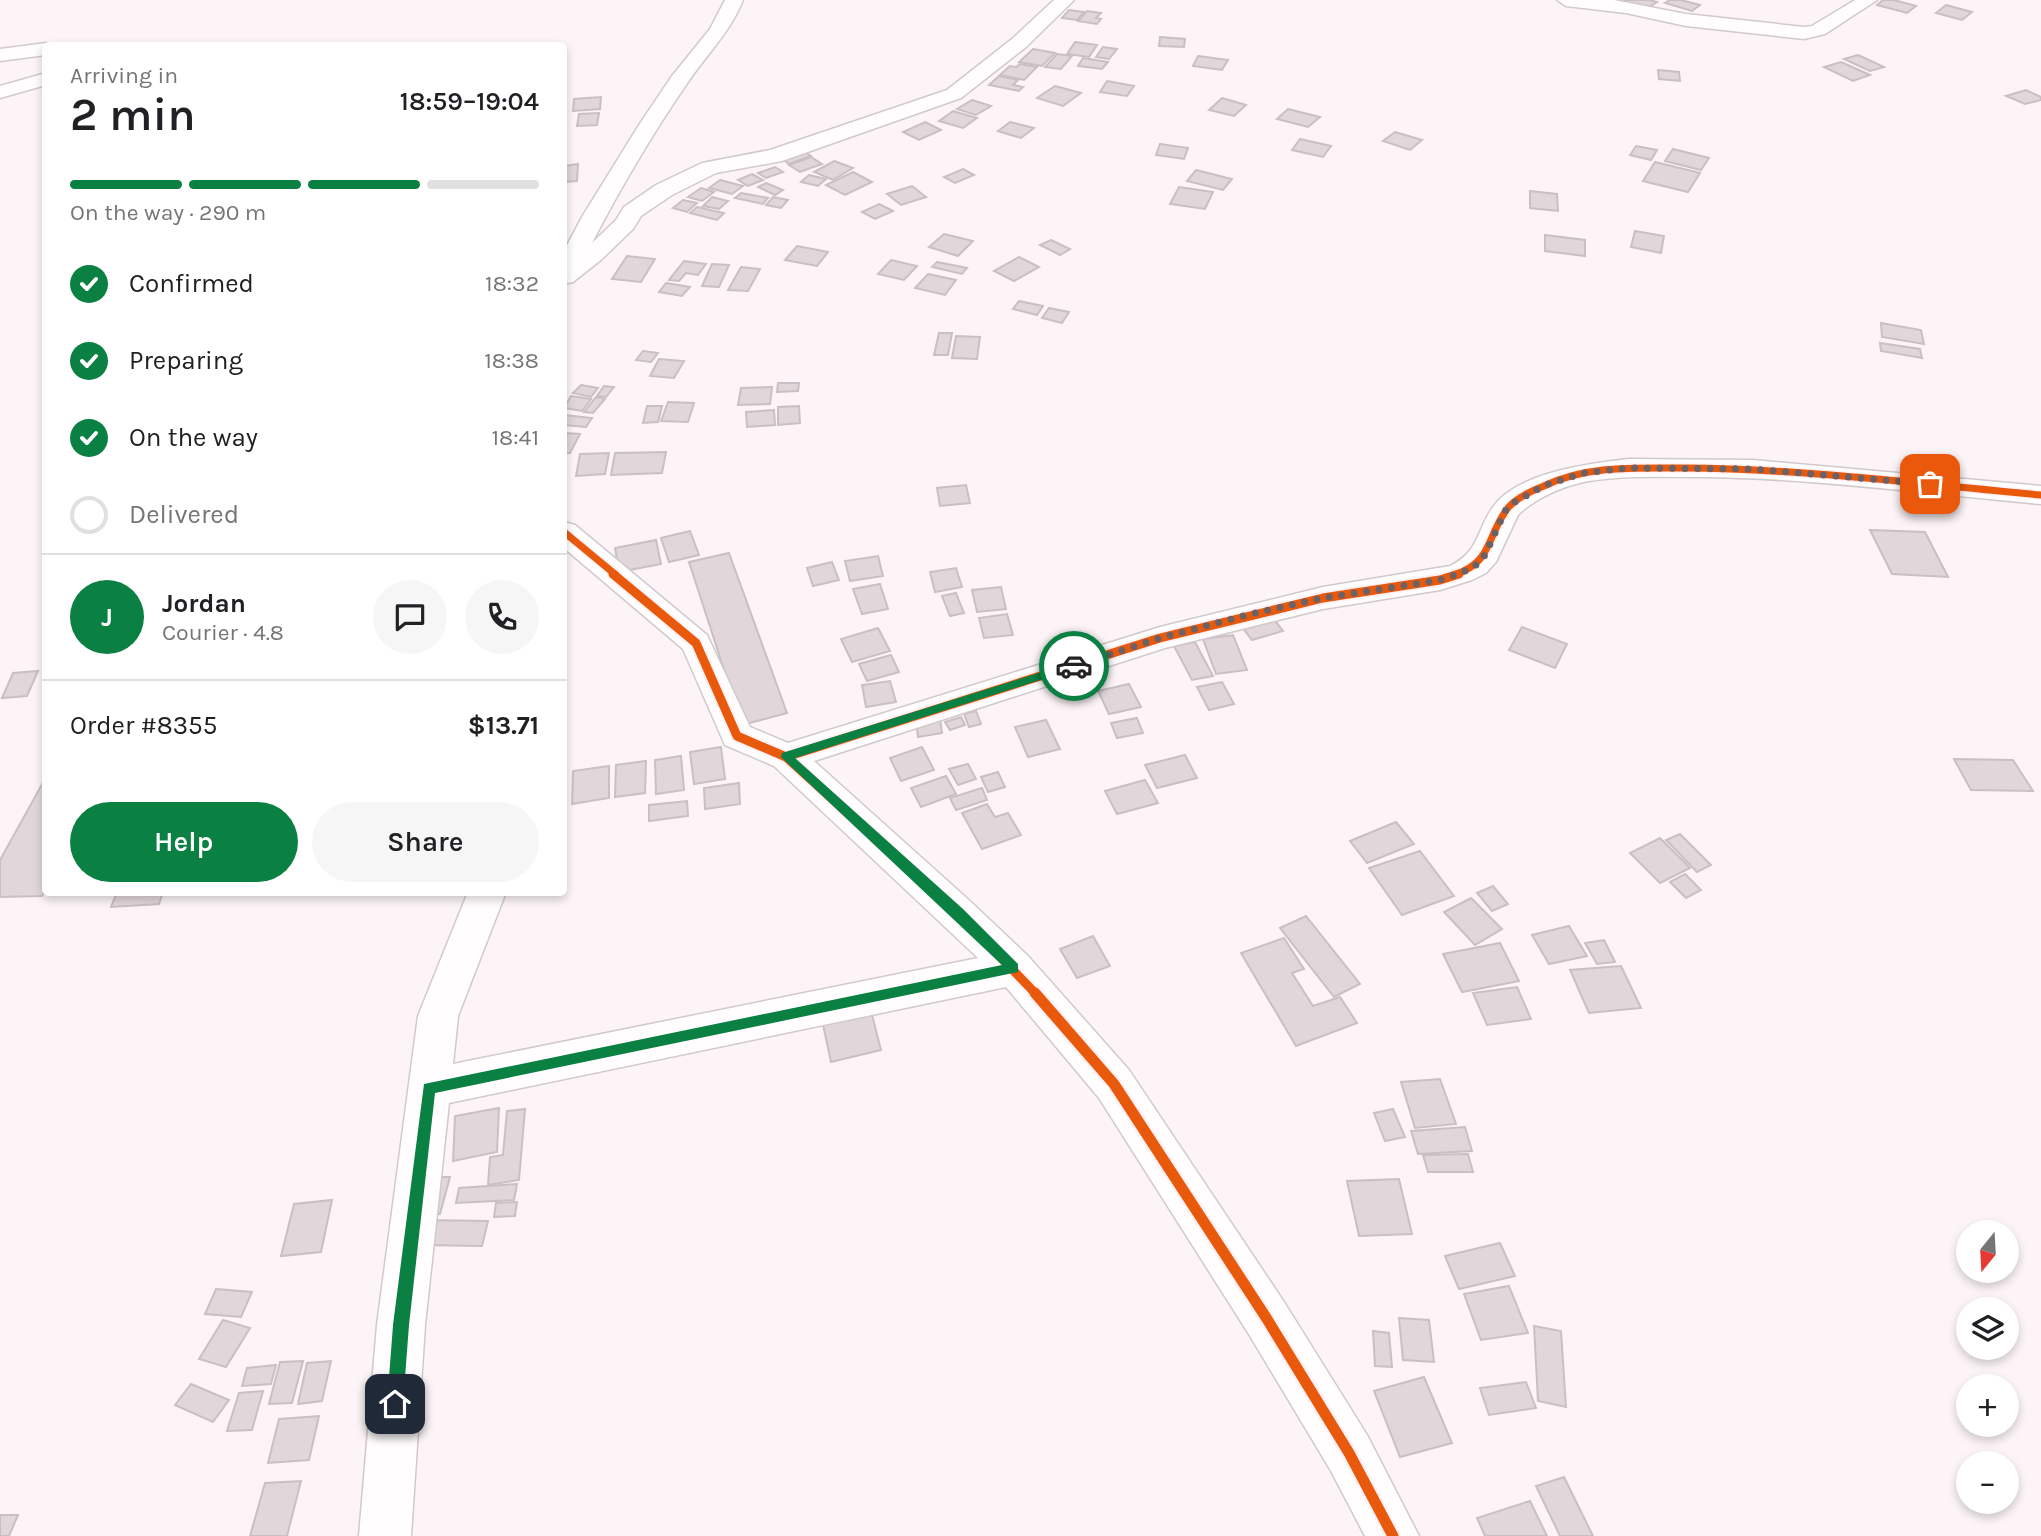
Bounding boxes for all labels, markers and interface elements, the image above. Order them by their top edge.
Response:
text: Arriving in [70,62,178,89]
text: 18:59–19:04 [400,86,539,117]
text: 2 min [70,88,196,142]
text: On the way · 290 m [70,199,266,226]
icon: check [70,265,108,303]
text: Confirmed [129,268,254,299]
text: 18:32 [485,270,539,297]
icon: check [70,342,108,380]
text: Preparing [129,345,243,376]
text: 18:38 [484,347,539,374]
icon: check [70,419,108,457]
text: On the way [129,422,258,453]
text: 18:41 [492,424,539,451]
pin [1900,454,1960,514]
icon: bag [1911,465,1949,503]
text: Delivered [129,499,239,530]
button: chat [373,580,447,654]
button: phone [465,580,539,654]
text: Jordan [162,588,246,619]
text: J [101,602,113,633]
text: Courier · 4.8 [162,619,284,646]
courier [1039,631,1109,701]
icon: car [1055,647,1093,685]
text: Order #8355 [70,710,217,741]
text: $13.71 [468,710,539,741]
button: Help [70,802,298,882]
button: Share [312,802,539,882]
north arrow [1956,1220,2020,1283]
map controls [1956,1220,2019,1514]
button: layers [1956,1297,2019,1360]
pin [365,1374,425,1434]
button: + [1956,1374,2019,1437]
icon: home [376,1385,414,1423]
button: − [1956,1451,2019,1514]

